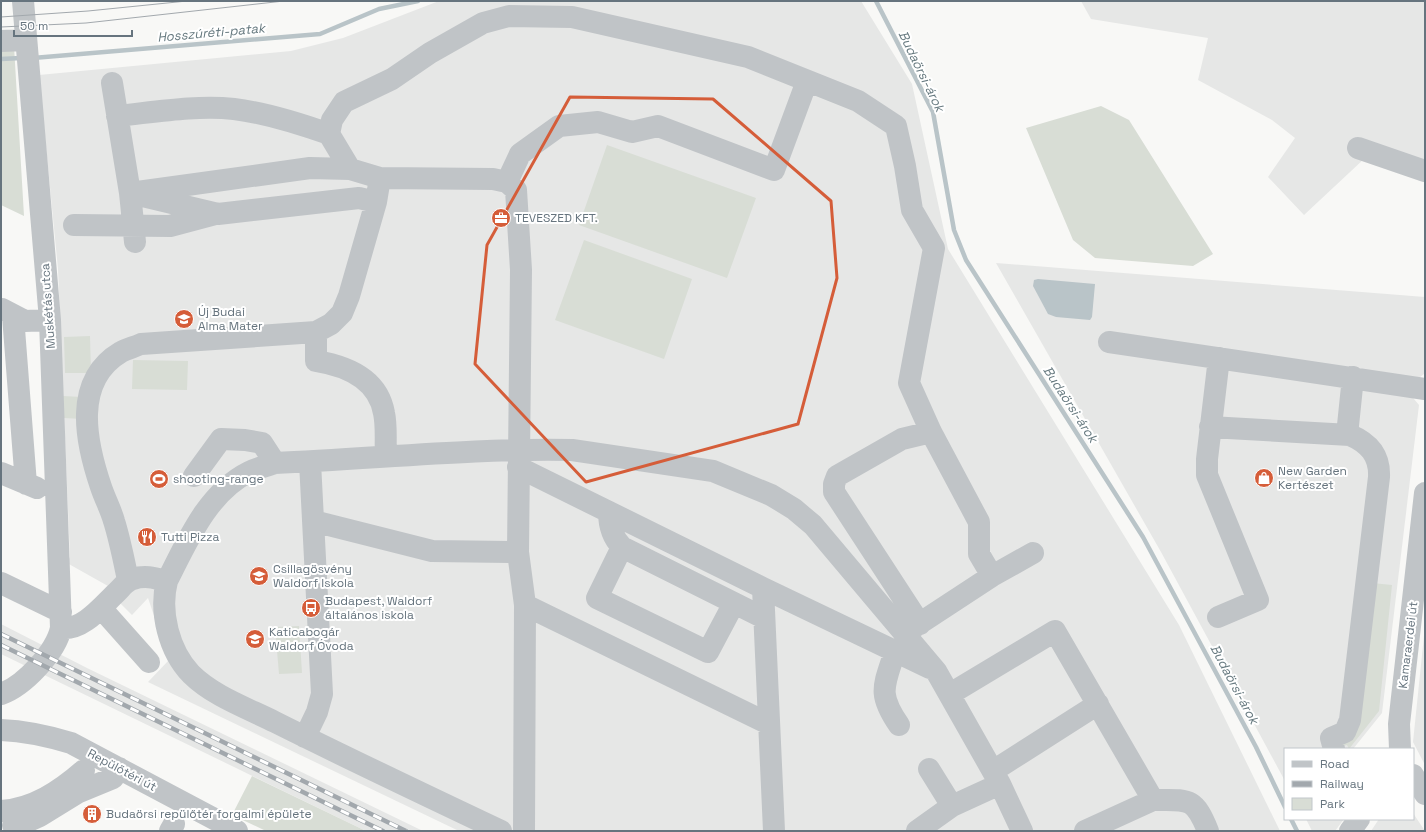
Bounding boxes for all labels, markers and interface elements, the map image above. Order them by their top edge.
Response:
scale bar [14,12,132,38]
text: 50 m [20,18,48,34]
water label: Hosszúréti-patak [156,19,268,46]
water label: Budaörsi-árok [895,28,949,116]
office icon: TEVESZED KFT. [490,207,512,229]
place label: TEVESZED KFT. [515,210,598,226]
street label: Muskétás utca [37,263,59,349]
place label: Új Budai Alma Mater [198,304,263,334]
school or university icon: Új Budai Alma Mater [173,308,195,330]
water label: Budaörsi-árok [1039,363,1103,448]
place label: New Garden Kertészet [1278,463,1347,493]
shop icon: New Garden Kertészet [1253,467,1275,489]
sports icon: shooting-range [148,468,170,490]
place label: shooting-range [173,471,264,487]
restaurant icon: Tutti Pizza [136,526,158,548]
place label: Tutti Pizza [161,529,220,545]
place label: Csillagösvény Waldorf Iskola [273,561,354,591]
school or university icon: Csillagösvény Waldorf Iskola [248,565,270,587]
place label: Budapest, Waldorf általános iskola [325,593,432,623]
bus stop icon: Budapest, Waldorf általános iskola [300,597,322,619]
street label: Kamaraerdei út [1395,601,1421,689]
place label: Katicabogár Waldorf Óvoda [269,624,354,654]
school or university icon: Katicabogár Waldorf Óvoda [244,628,266,650]
water label: Budaörsi-árok [1206,641,1264,729]
street label: Repülőtéri út [85,745,159,795]
legend [1284,748,1414,820]
text: Road [1320,756,1349,772]
text: Railway [1320,776,1364,792]
text: Park [1320,796,1345,812]
building icon: Budaörsi repülőtér forgalmi épülete [81,803,103,825]
place label: Budaörsi repülőtér forgalmi épülete [106,806,312,822]

